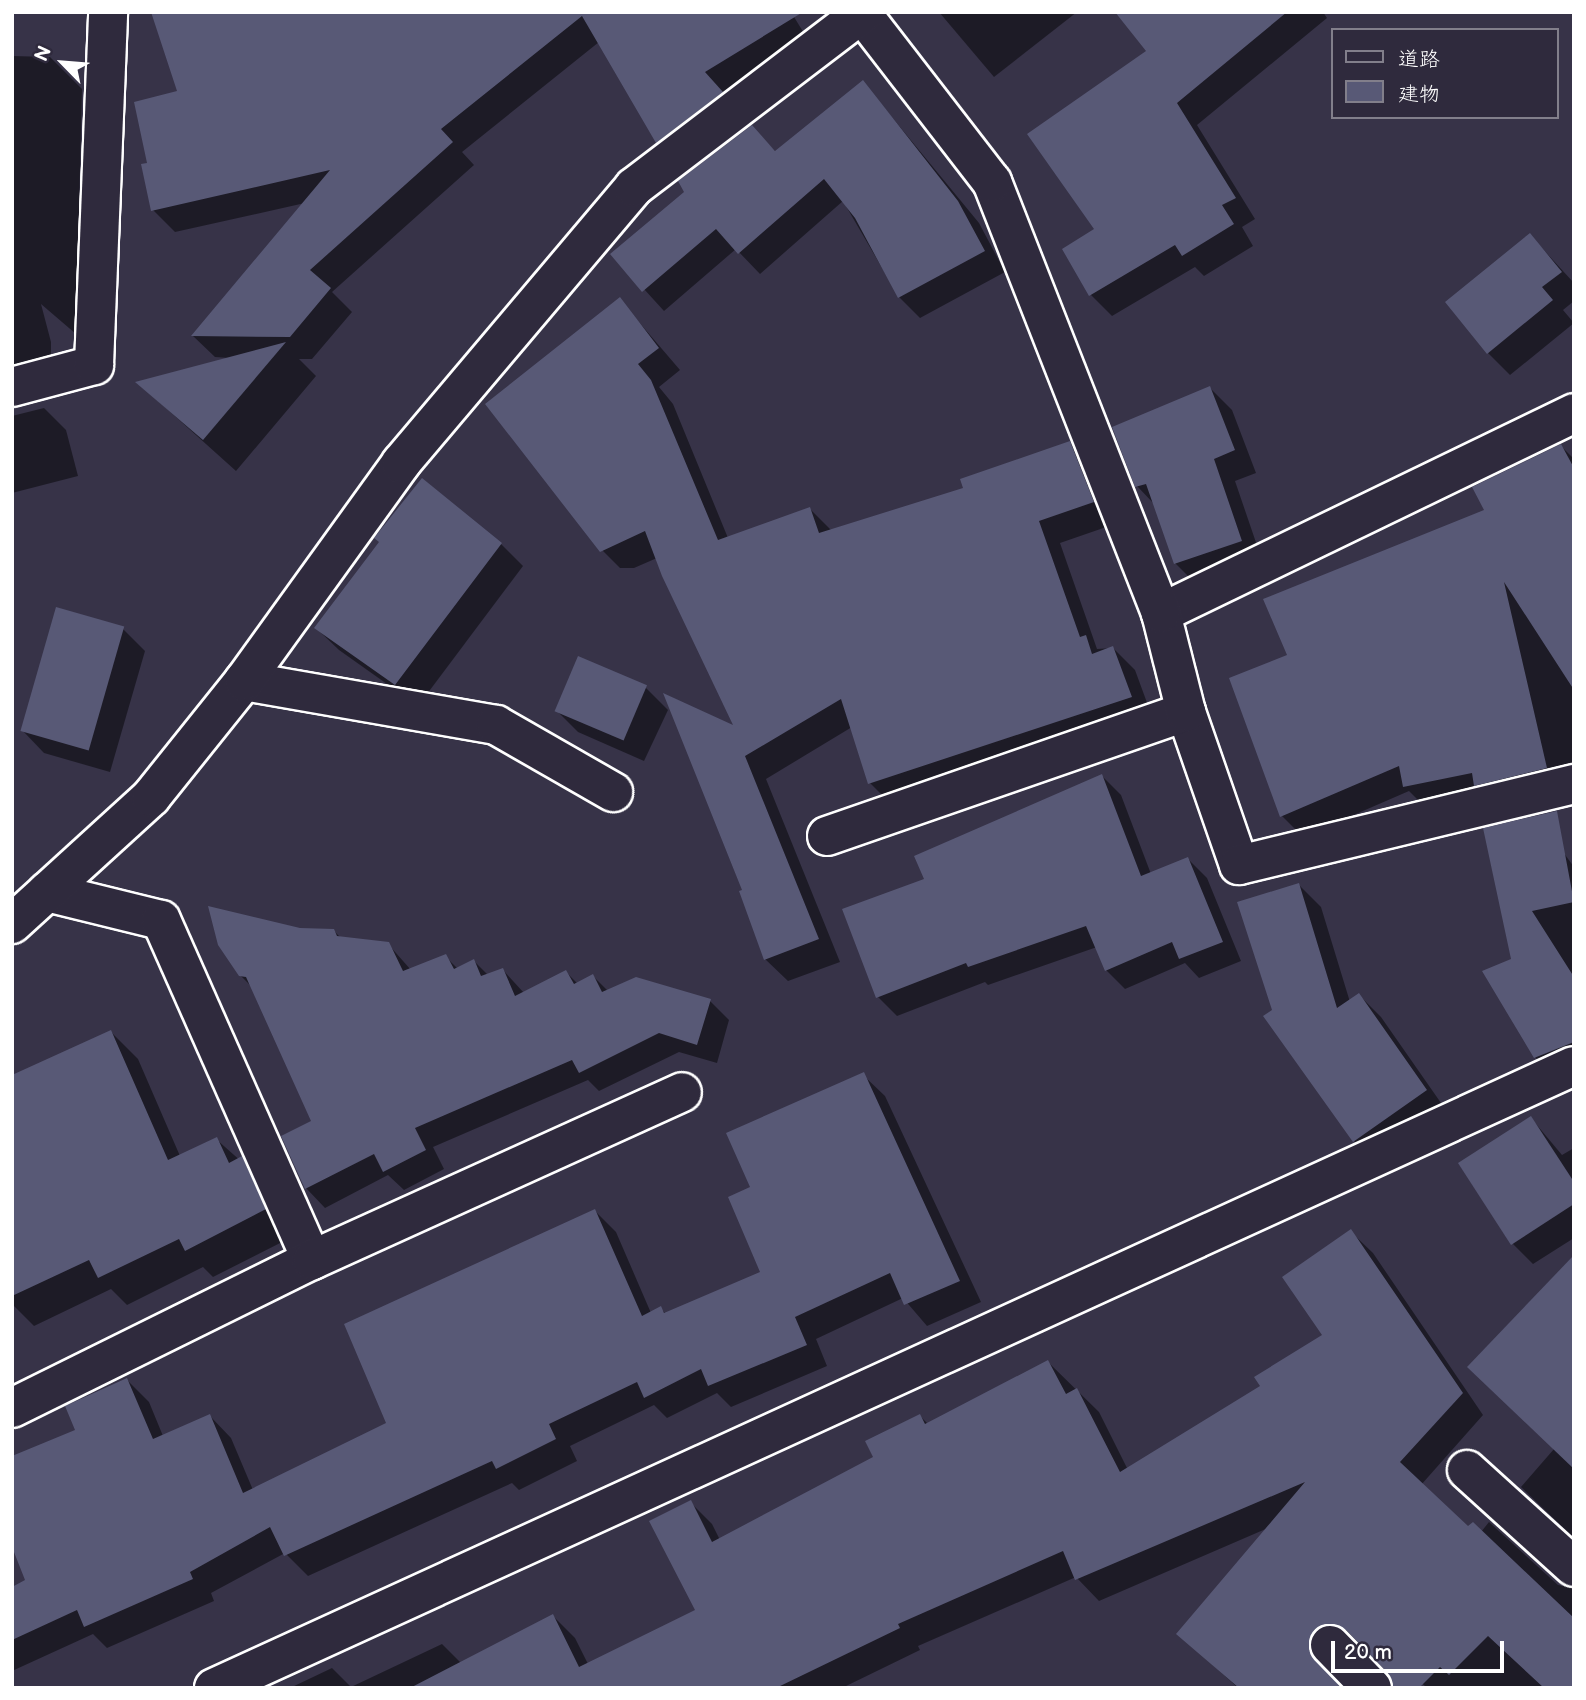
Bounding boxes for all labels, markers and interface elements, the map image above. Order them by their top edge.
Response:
north arrow [28,28,98,98]
legend [1330,28,1558,119]
text: N [30,43,57,65]
text: 道路 [1398,47,1440,72]
text: 建物 [1398,82,1440,107]
scale bar [1334,1626,1507,1670]
text: 20 m [1344,1640,1392,1665]

